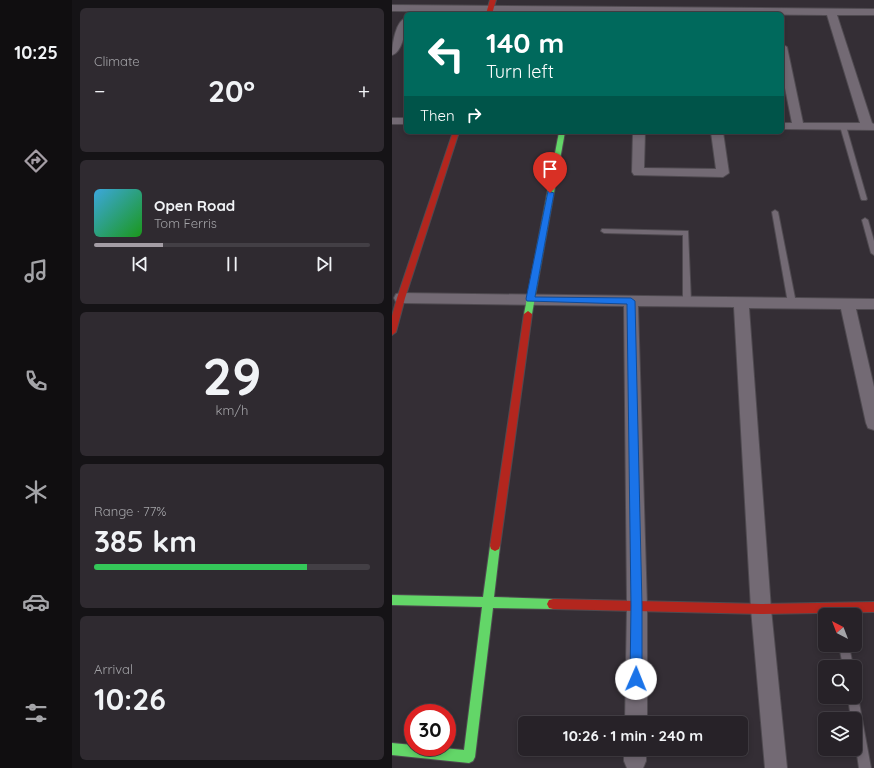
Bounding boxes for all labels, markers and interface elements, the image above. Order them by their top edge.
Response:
text: 140 m [486,25,564,60]
icon: left [420,28,472,80]
text: 10:25 [14,41,58,64]
text: Climate [94,53,140,69]
text: Turn left [486,60,554,83]
text: 20° [208,72,255,110]
text: − [94,77,105,105]
text: + [358,77,370,105]
icon: right [463,104,485,126]
text: Then [420,106,455,125]
icon: directions [22,147,50,175]
pin [533,152,567,193]
icon: arrive [539,158,561,180]
text: Open Road [154,196,235,215]
text: Tom Ferris [154,215,217,231]
icon: previous [129,253,151,275]
icon: pause [221,253,243,275]
icon: next [313,253,335,275]
icon: music [22,257,50,285]
text: 29 [202,343,262,408]
icon: phone [22,367,50,395]
text: km/h [216,402,248,418]
icon: climate [22,478,50,506]
text: Range · 77% [94,503,166,519]
text: 385 km [94,522,197,560]
icon: car [22,588,50,616]
north arrow [818,608,862,652]
map controls [818,608,862,756]
position arrow [615,658,657,700]
button: search [818,660,862,704]
text: Arrival [94,661,133,677]
text: 10:26 [94,680,166,718]
icon: filters [22,699,50,727]
speed limit sign: 30 [404,704,456,756]
button: layers [818,712,862,756]
text: 10:26 · 1 min · 240 m [563,726,703,745]

